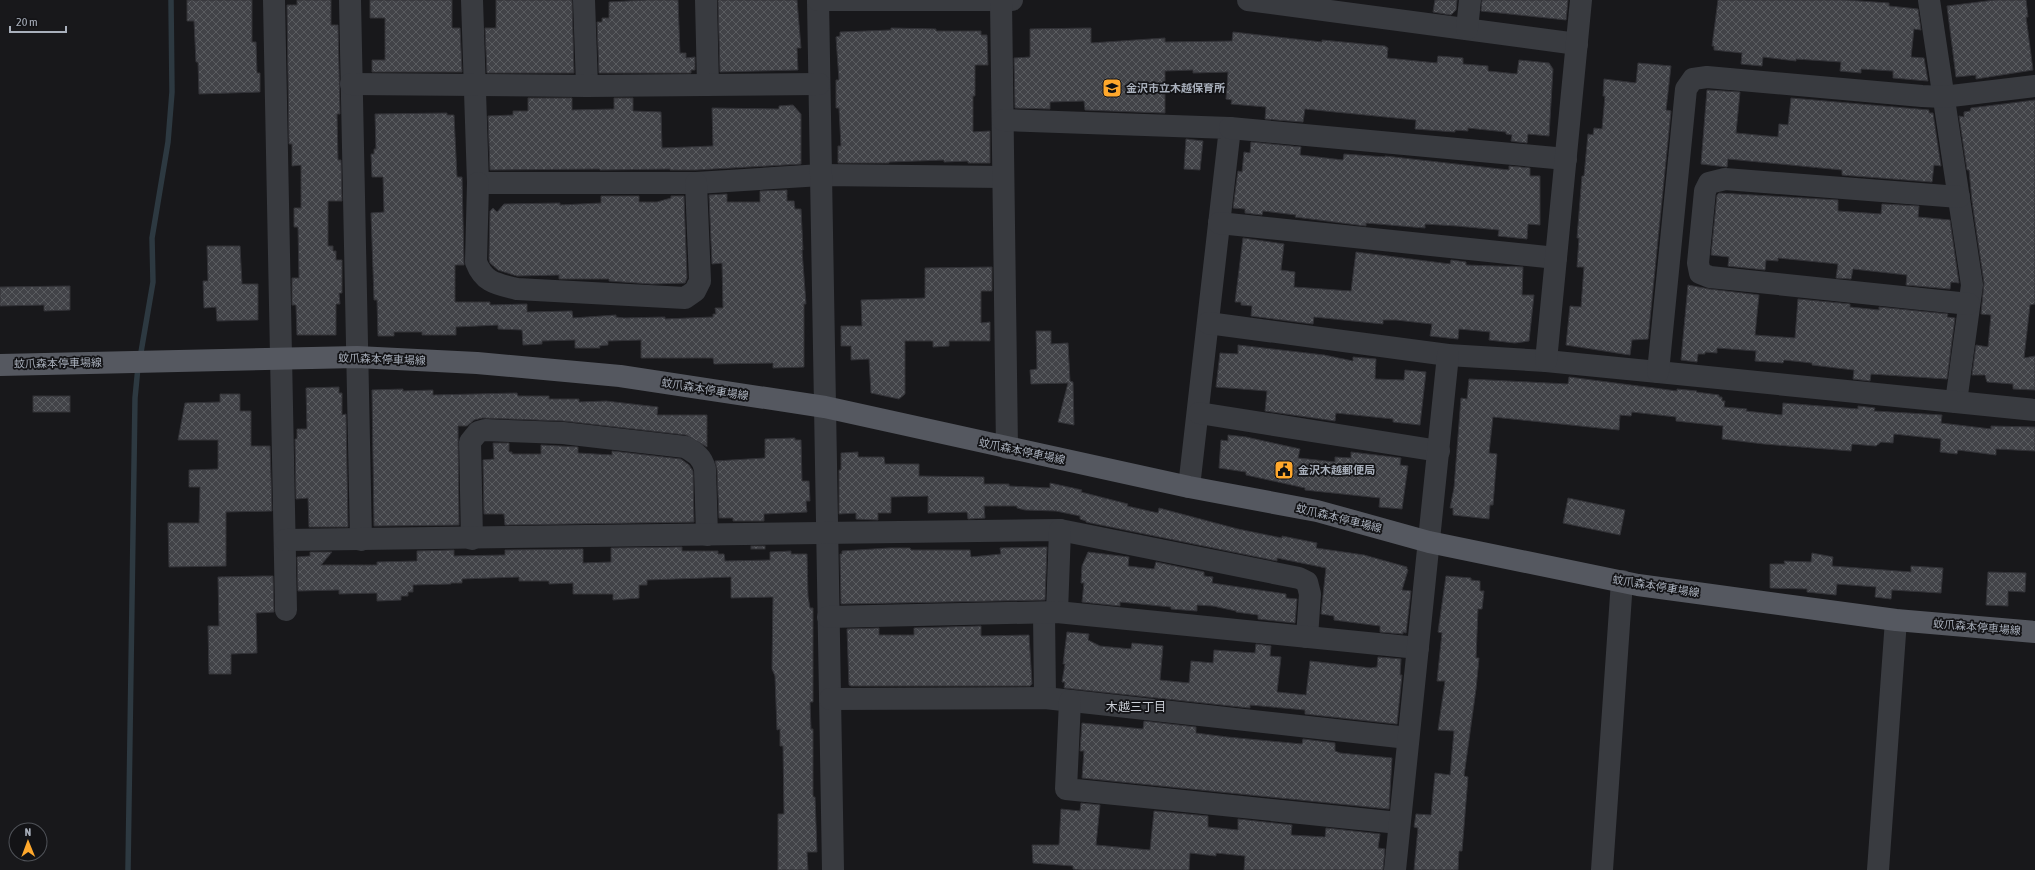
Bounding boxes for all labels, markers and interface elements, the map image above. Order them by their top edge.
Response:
scale bar [10,8,66,34]
text: 20 m [16,15,38,29]
school or university icon: 金沢市立木越保育所 [1101,77,1123,99]
place label: 金沢市立木越保育所 [1126,82,1225,94]
street label: 蚊爪森本停車場線 [338,351,426,367]
street label: 蚊爪森本停車場線 [14,356,102,370]
street label: 蚊爪森本停車場線 [661,376,749,402]
street label: 蚊爪森本停車場線 [978,436,1066,466]
public building icon: 金沢木越郵便局 [1273,459,1295,481]
place label: 金沢木越郵便局 [1298,464,1375,476]
street label: 蚊爪森本停車場線 [1295,502,1383,534]
street label: 蚊爪森本停車場線 [1612,573,1700,599]
street label: 蚊爪森本停車場線 [1933,617,2021,637]
district label: 木越三丁目 [1106,700,1166,714]
north arrow [8,822,48,862]
text: N [24,826,31,838]

